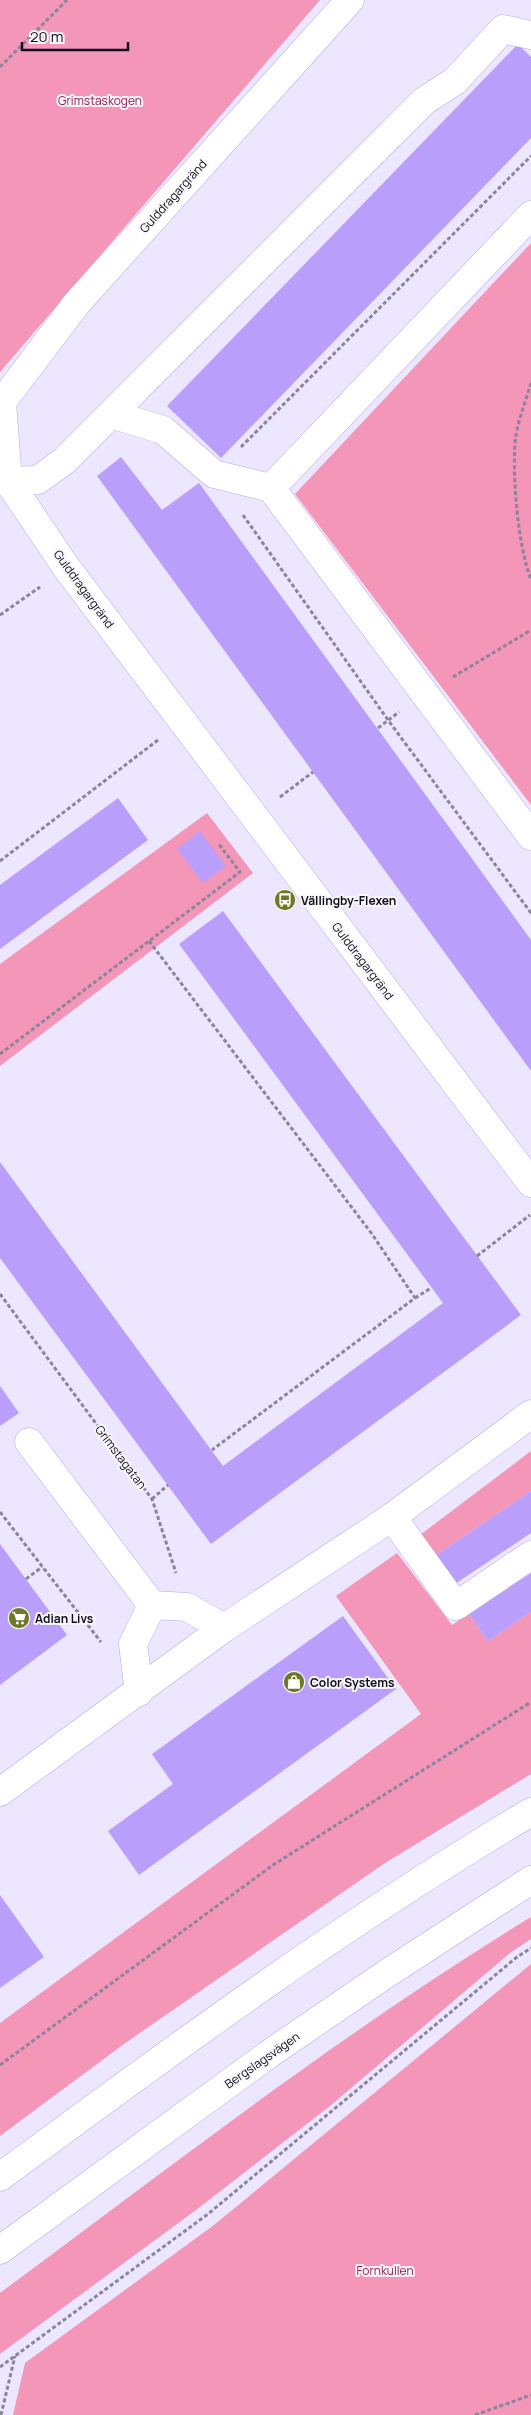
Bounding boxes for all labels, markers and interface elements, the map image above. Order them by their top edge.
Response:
scale bar [22,20,129,52]
text: 20 m [30,26,63,47]
park label: Grimstaskogen [58,92,142,109]
street label: Gulddragargränd [135,156,211,236]
street label: Gulddragargränd [50,546,118,632]
bus stop icon: Vällingby-Flexen [273,888,297,912]
place label: Vällingby-Flexen [301,892,396,909]
street label: Gulddragargränd [328,919,398,1003]
street label: Grimstagatan [91,1422,151,1492]
supermarket icon: Adian Livs [7,1606,31,1630]
place label: Adian Livs [35,1610,94,1627]
shop icon: Color Systems [282,1670,306,1694]
place label: Color Systems [310,1674,395,1691]
street label: Bergslagsvägen [221,2028,303,2092]
park label: Fornkullen [356,2262,414,2279]

